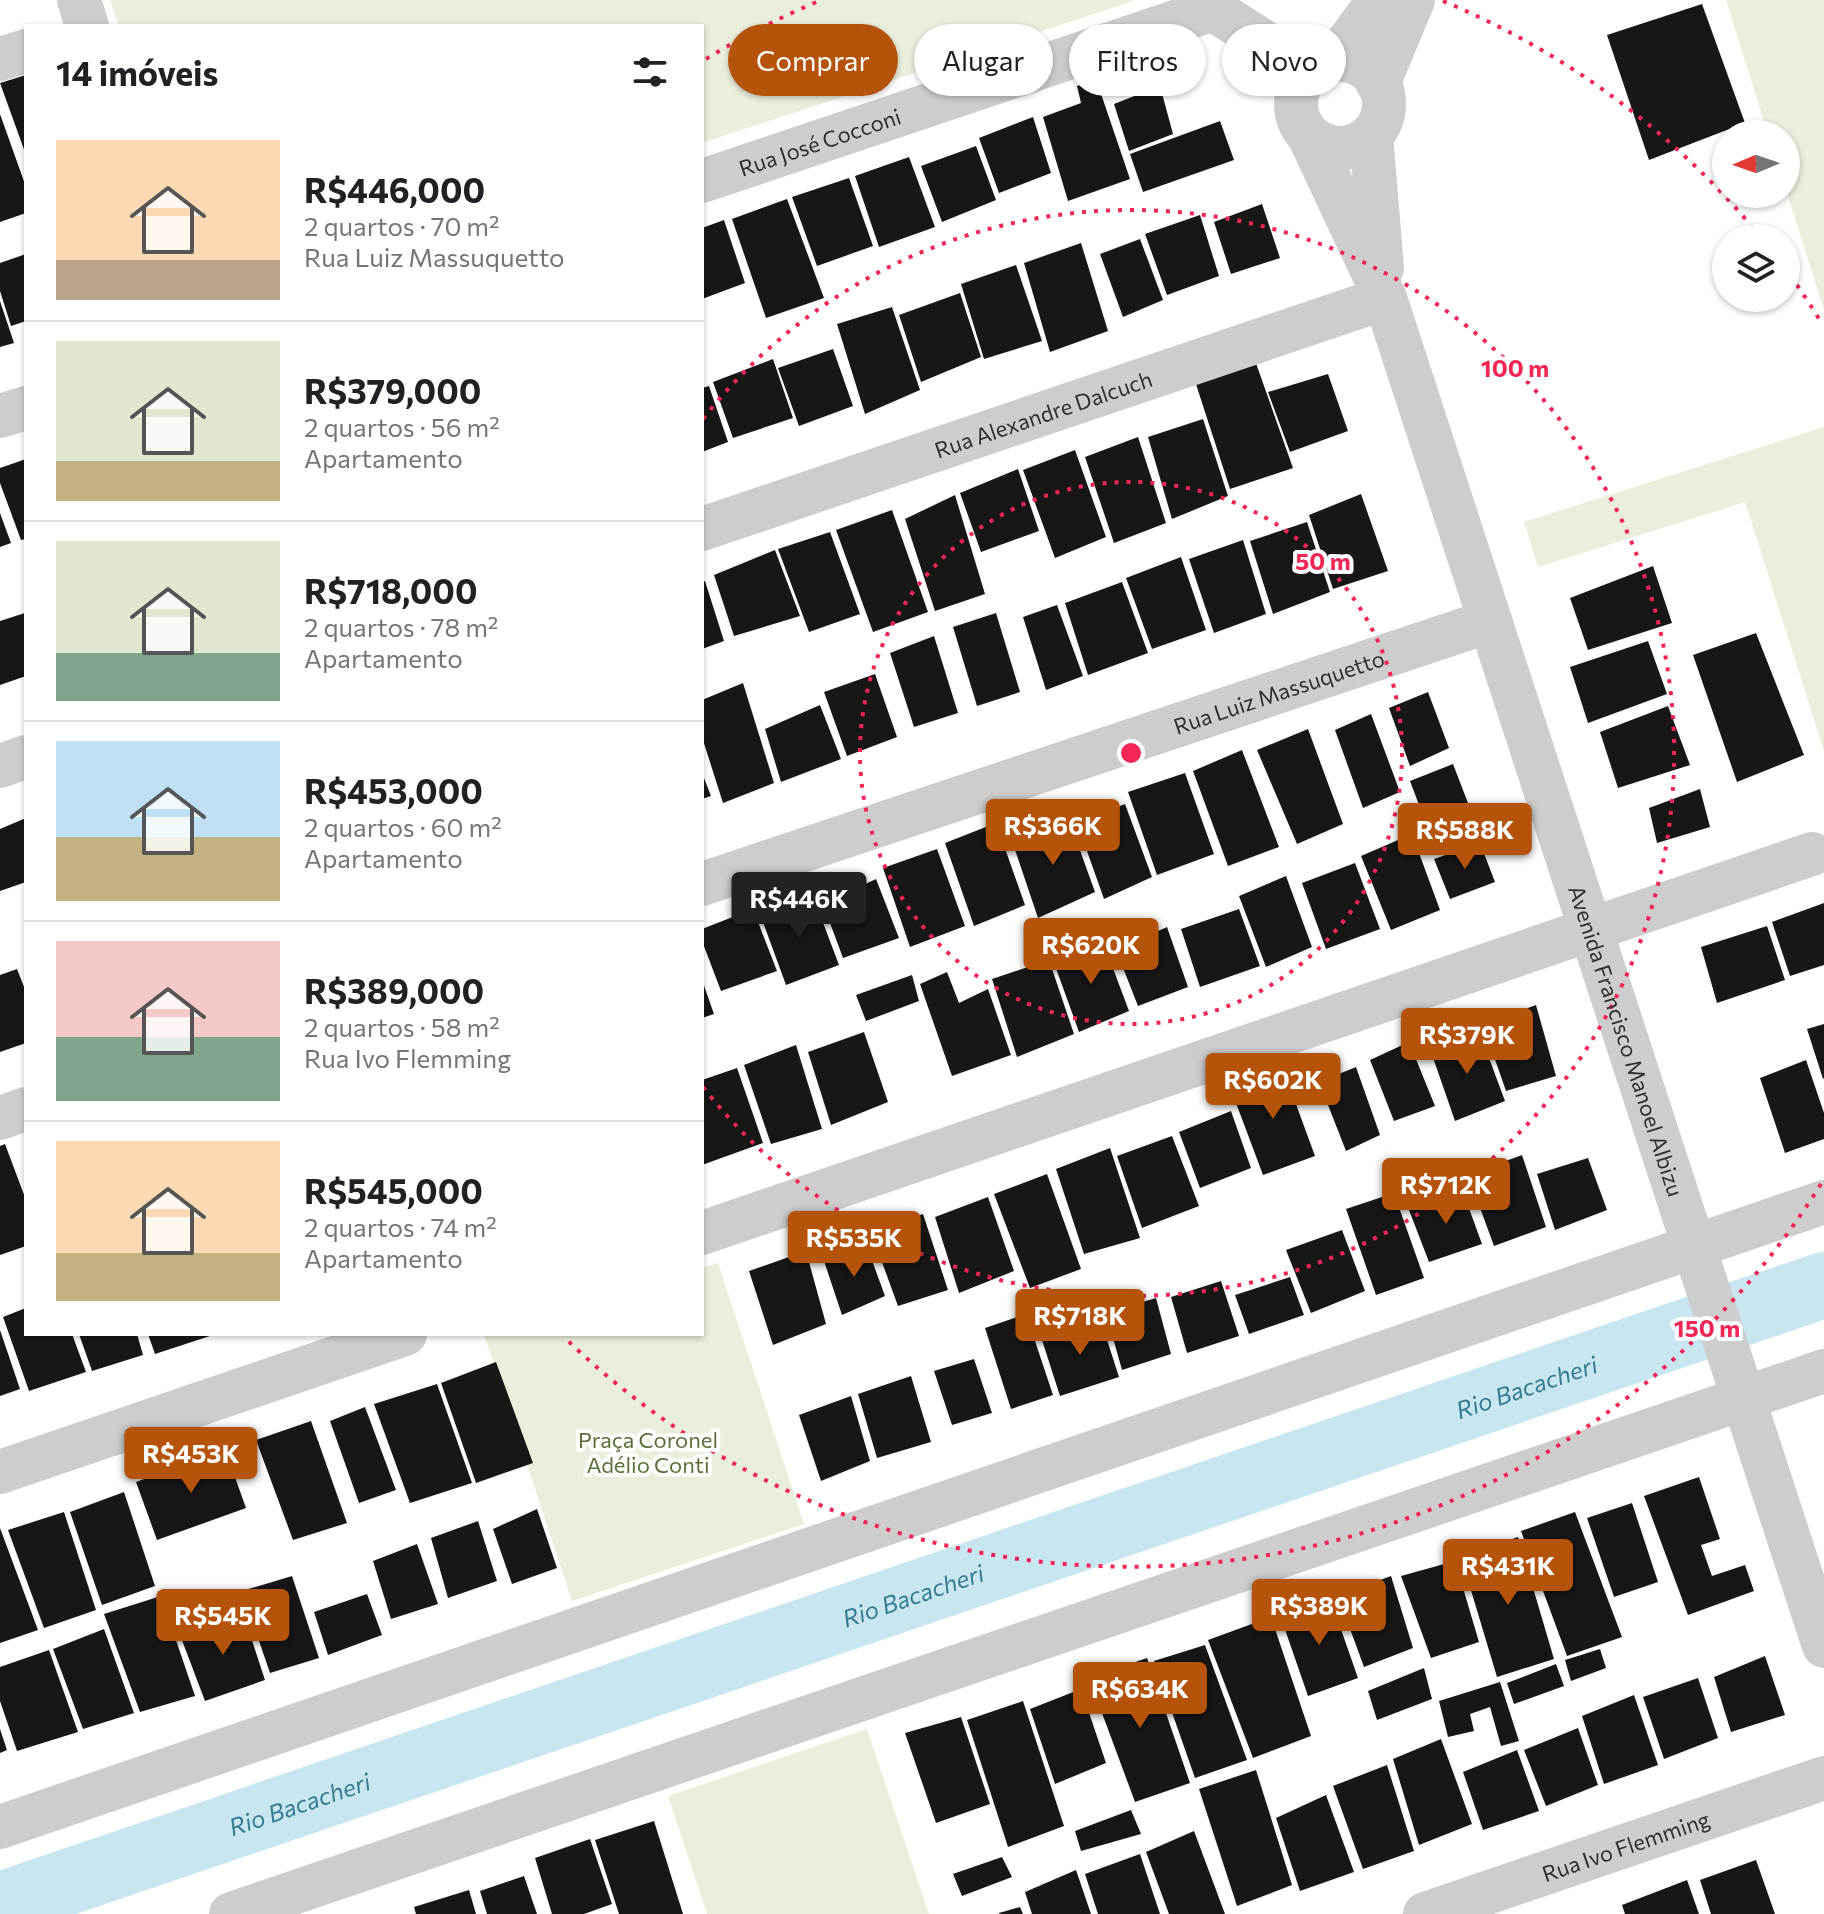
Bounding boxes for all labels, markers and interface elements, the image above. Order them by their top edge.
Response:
chip: Comprar [728,24,898,96]
chip: Alugar [914,24,1053,96]
chip: Filtros [1069,24,1206,96]
chip: Novo [1222,24,1346,96]
icon: filters [628,50,672,94]
text: 14 imóveis [56,51,218,93]
street label: Rua José Cocconi [735,102,904,181]
north arrow [1712,120,1800,208]
map controls [1712,120,1800,312]
text: R$446,000 [304,168,485,210]
icon: home [120,172,216,268]
text: 2 quartos · 70 m² [304,210,500,241]
button: layers [1712,224,1800,312]
text: Rua Luiz Massuquetto [304,241,565,272]
text: 100 m [1481,353,1549,382]
street label: Rua Alexandre Dalcuch [931,364,1155,463]
text: R$379,000 [304,369,481,411]
icon: home [120,373,216,469]
text: 2 quartos · 56 m² [304,411,500,442]
text: Apartamento [304,442,463,473]
text: 50 m [1295,546,1351,575]
text: R$718,000 [304,569,477,611]
icon: home [120,573,216,669]
text: 2 quartos · 78 m² [304,611,498,642]
text: Apartamento [304,642,463,673]
street label: Rua Luiz Massuquetto [1170,644,1388,739]
centre of rings [1117,739,1145,767]
text: R$453,000 [304,769,483,811]
icon: home [120,773,216,869]
pin: R$366K [988,799,1118,867]
pin: R$588K [1400,803,1530,871]
text: R$366K [1004,809,1102,840]
text: 2 quartos · 60 m² [304,811,502,842]
text: R$588K [1416,813,1514,844]
text: Apartamento [304,842,463,873]
pin: R$446K [734,872,864,940]
text: R$446K [749,882,849,913]
street label: Avenida Francisco Manoel Albizu [1564,882,1690,1200]
pin: R$620K [1026,918,1156,986]
text: R$620K [1042,928,1140,959]
text: R$389,000 [304,969,484,1011]
icon: home [120,973,216,1069]
pin: R$379K [1402,1008,1532,1076]
text: 2 quartos · 58 m² [304,1011,500,1042]
text: R$379K [1419,1018,1515,1049]
text: Rua Ivo Flemming [304,1042,511,1073]
pin: R$602K [1208,1053,1338,1121]
text: R$602K [1223,1063,1323,1094]
pin: R$712K [1381,1158,1511,1226]
text: R$712K [1400,1168,1492,1199]
text: R$545,000 [304,1169,483,1211]
icon: home [120,1173,216,1269]
text: 2 quartos · 74 m² [304,1211,497,1242]
pin: R$535K [789,1211,919,1279]
text: R$535K [806,1221,902,1252]
text: Apartamento [304,1242,463,1273]
pin: R$718K [1015,1289,1145,1357]
text: R$718K [1033,1299,1127,1330]
text: 150 m [1674,1313,1740,1342]
water label: Rio Bacacheri [1452,1348,1602,1424]
park label: Praça Coronel Adélio Conti [578,1426,718,1478]
pin: R$453K [126,1427,256,1495]
text: R$453K [142,1437,240,1468]
pin: R$431K [1443,1539,1573,1607]
text: R$431K [1461,1549,1555,1580]
water label: Rio Bacacheri [838,1557,988,1632]
pin: R$389K [1254,1579,1384,1647]
pin: R$545K [158,1589,288,1657]
text: R$389K [1270,1589,1368,1620]
text: R$545K [174,1599,272,1630]
pin: R$634K [1075,1662,1205,1730]
text: R$634K [1091,1672,1189,1703]
water label: Rio Bacacheri [225,1766,375,1841]
street label: Rua Ivo Flemming [1538,1804,1713,1887]

